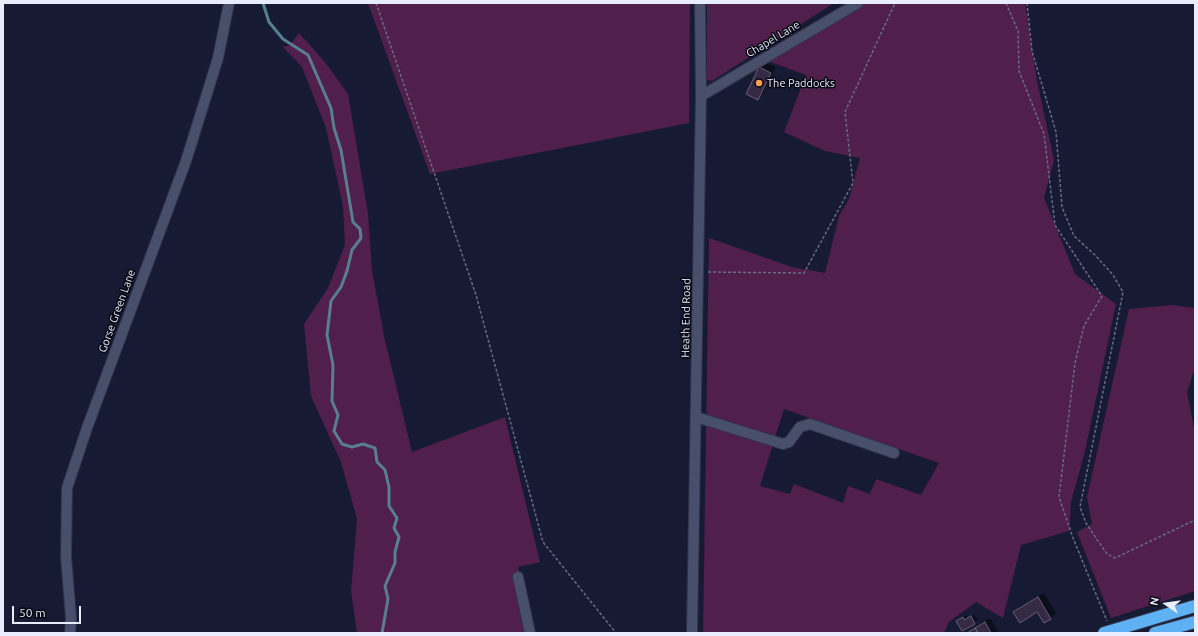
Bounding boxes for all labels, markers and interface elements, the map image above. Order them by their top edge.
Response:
street label: Chapel Lane [744,18,802,60]
place label: The Paddocks [767,76,835,90]
marker: The Paddocks [754,78,764,88]
street label: Gorse Green Lane [96,268,138,354]
street label: Heath End Road [679,278,693,358]
north arrow [1146,584,1186,624]
text: N [1148,596,1161,607]
scale bar [14,598,83,624]
text: 50 m [19,606,46,619]

